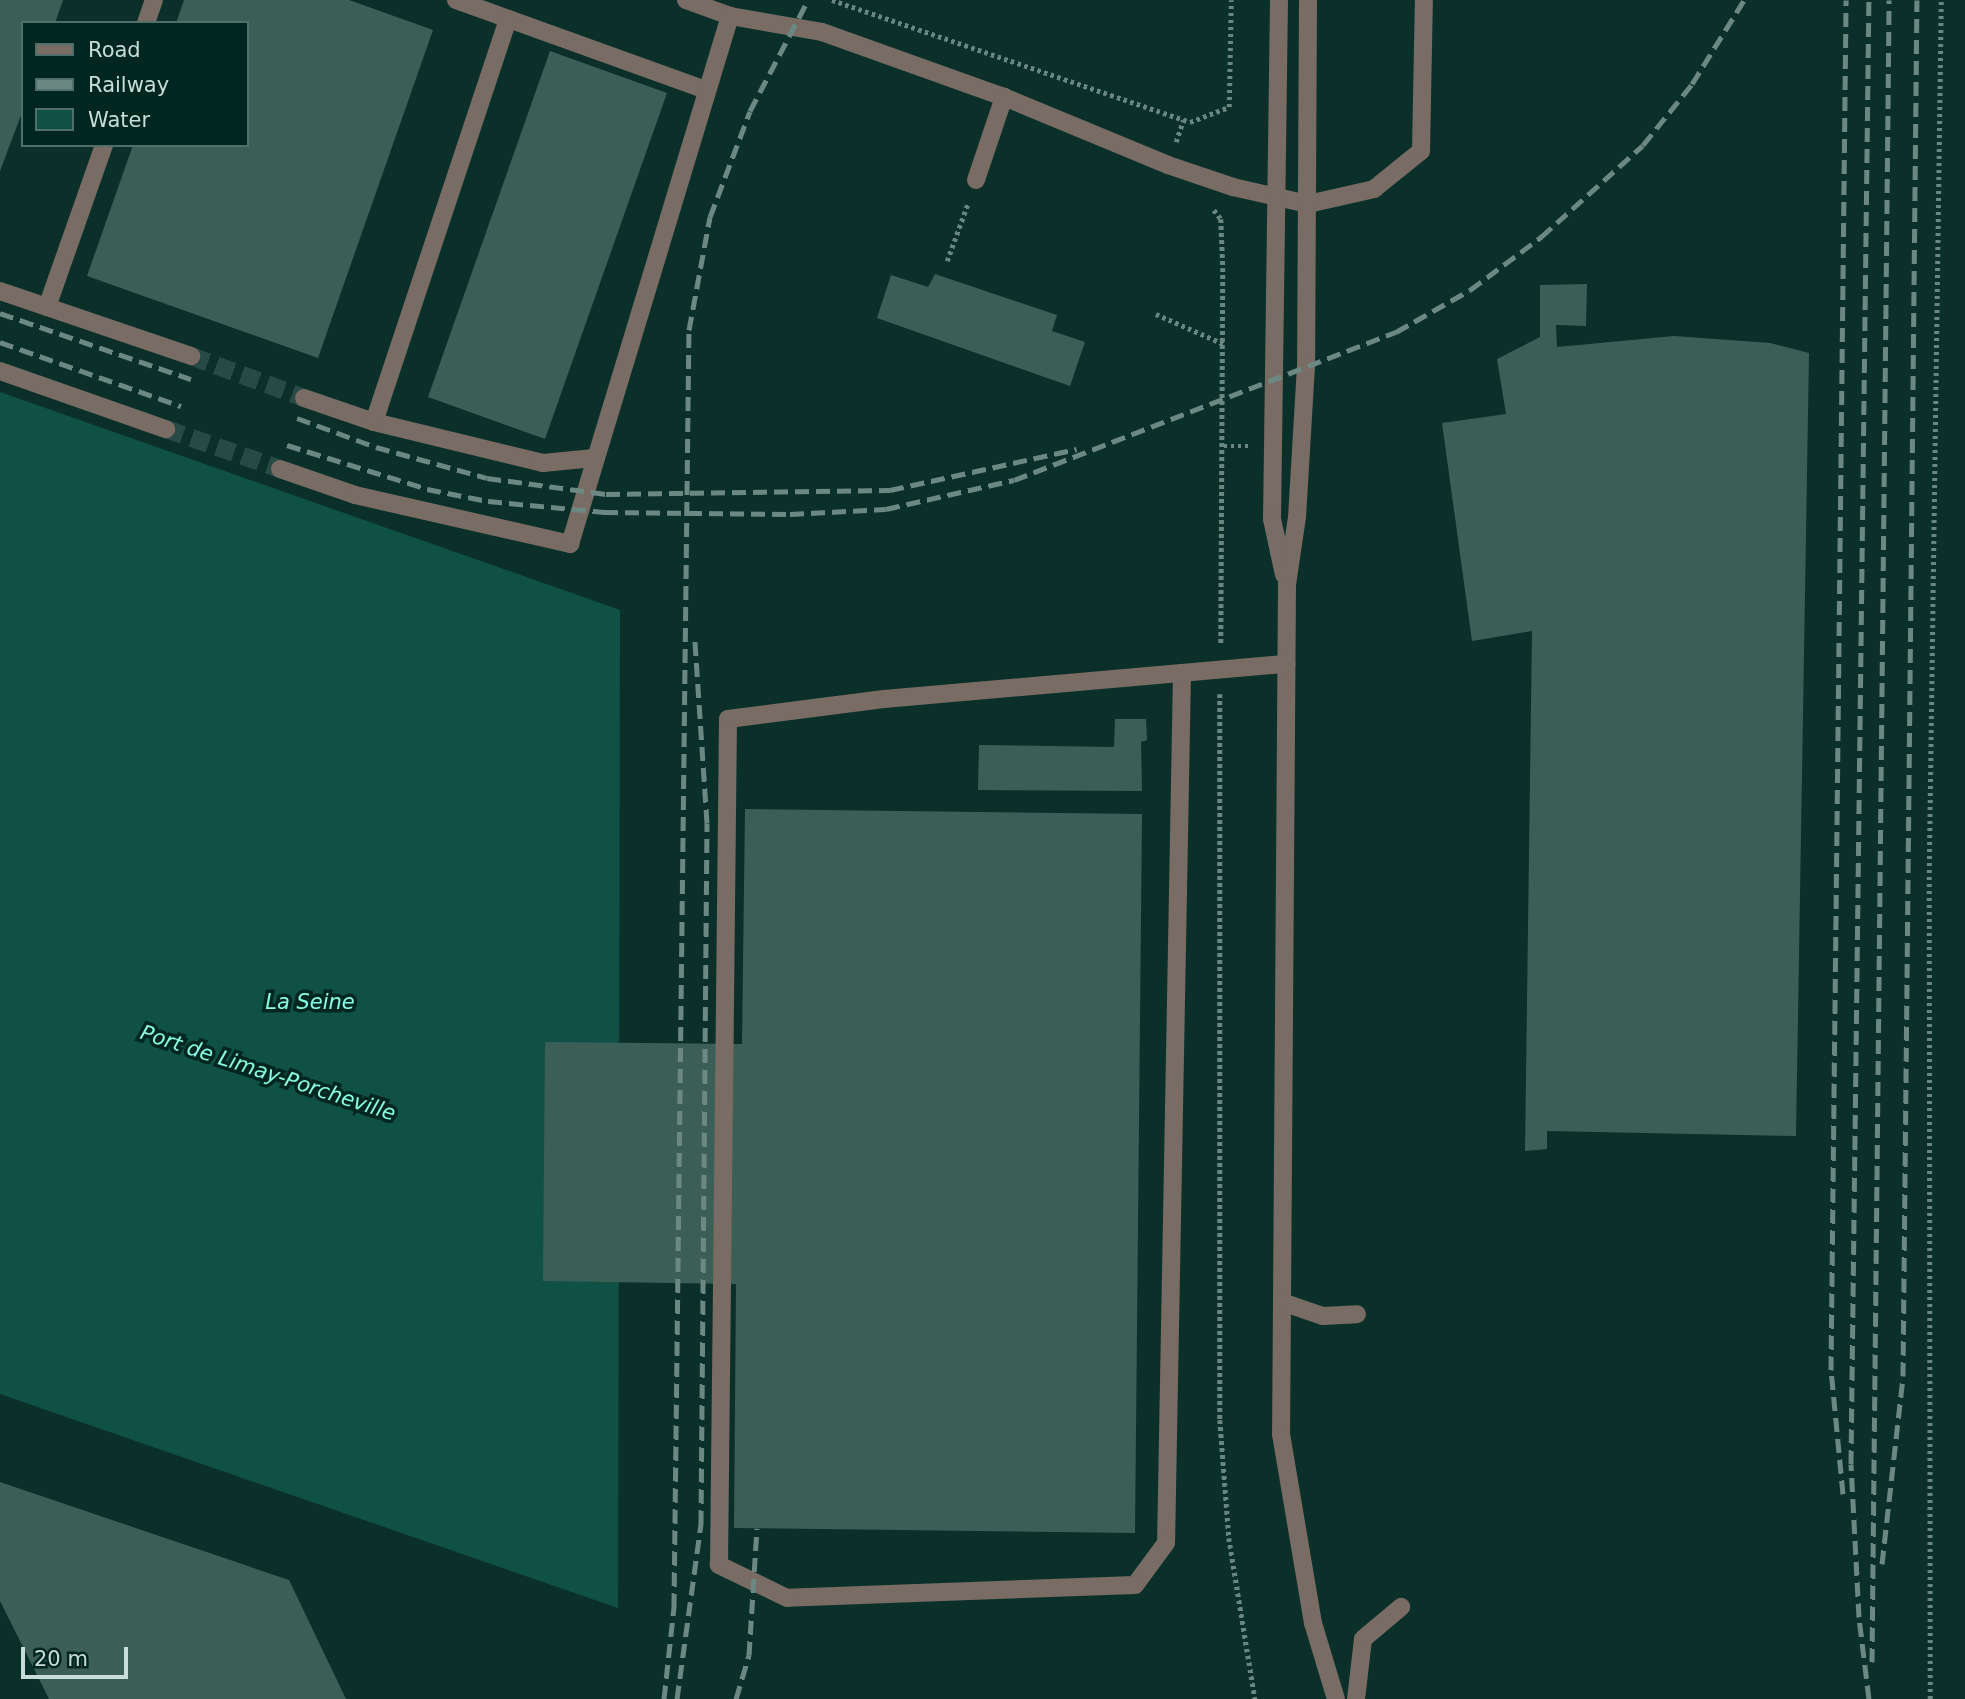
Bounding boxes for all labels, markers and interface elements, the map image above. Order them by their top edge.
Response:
legend [21,21,248,147]
text: Road [88,38,141,62]
text: Railway [88,73,169,97]
text: Water [88,108,150,132]
water label: La Seine [265,989,355,1015]
water label: Port de Limay-Porcheville [137,1020,399,1126]
scale bar [24,1632,131,1676]
text: 20 m [34,1647,88,1671]

